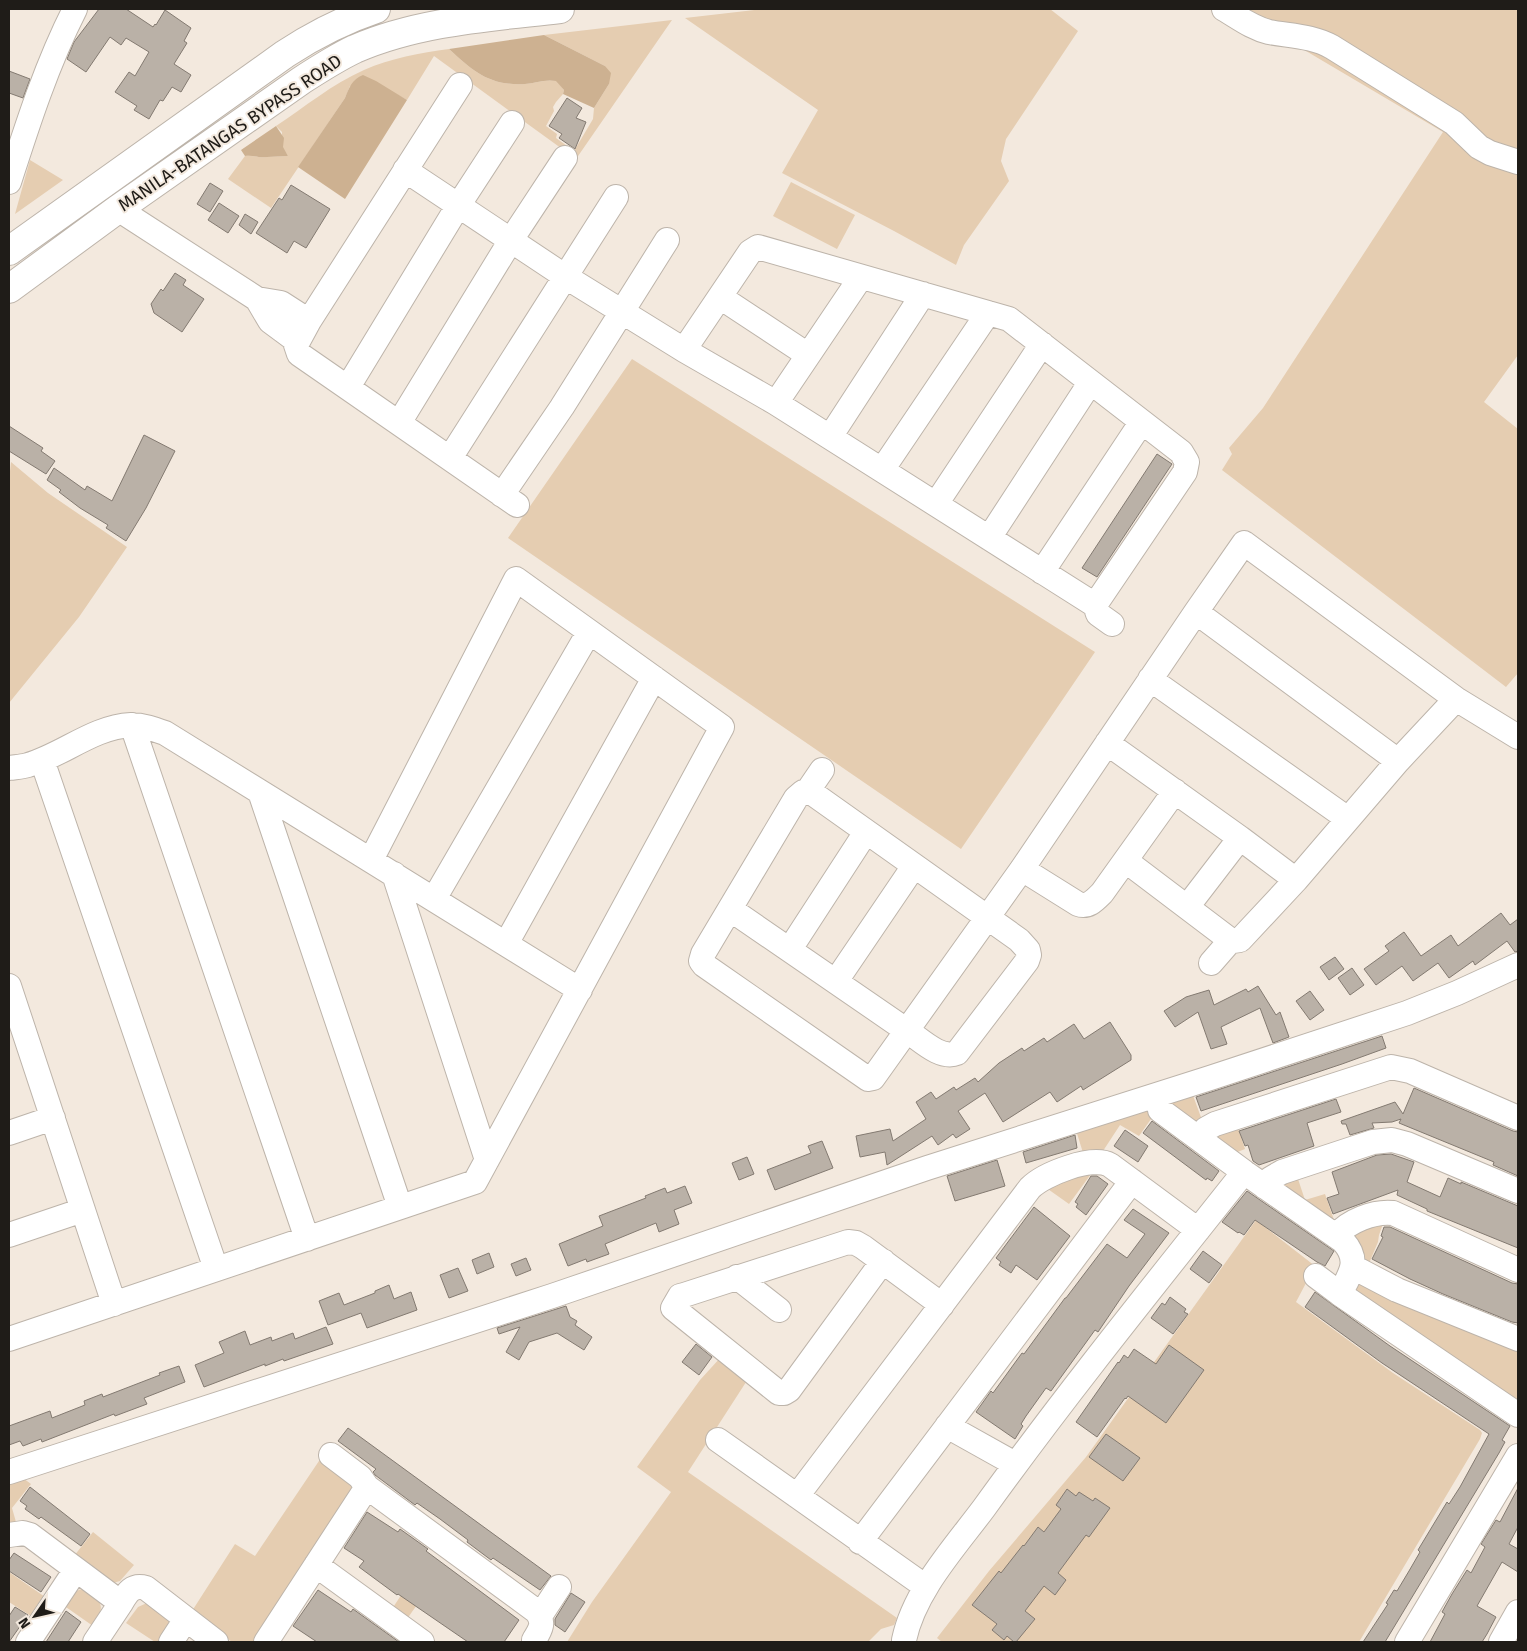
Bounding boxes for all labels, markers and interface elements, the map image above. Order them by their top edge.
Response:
street label: MANILA-BATANGAS BYPASS ROAD [114,50,346,216]
north arrow [10,1591,60,1641]
text: N [15,1614,34,1632]

